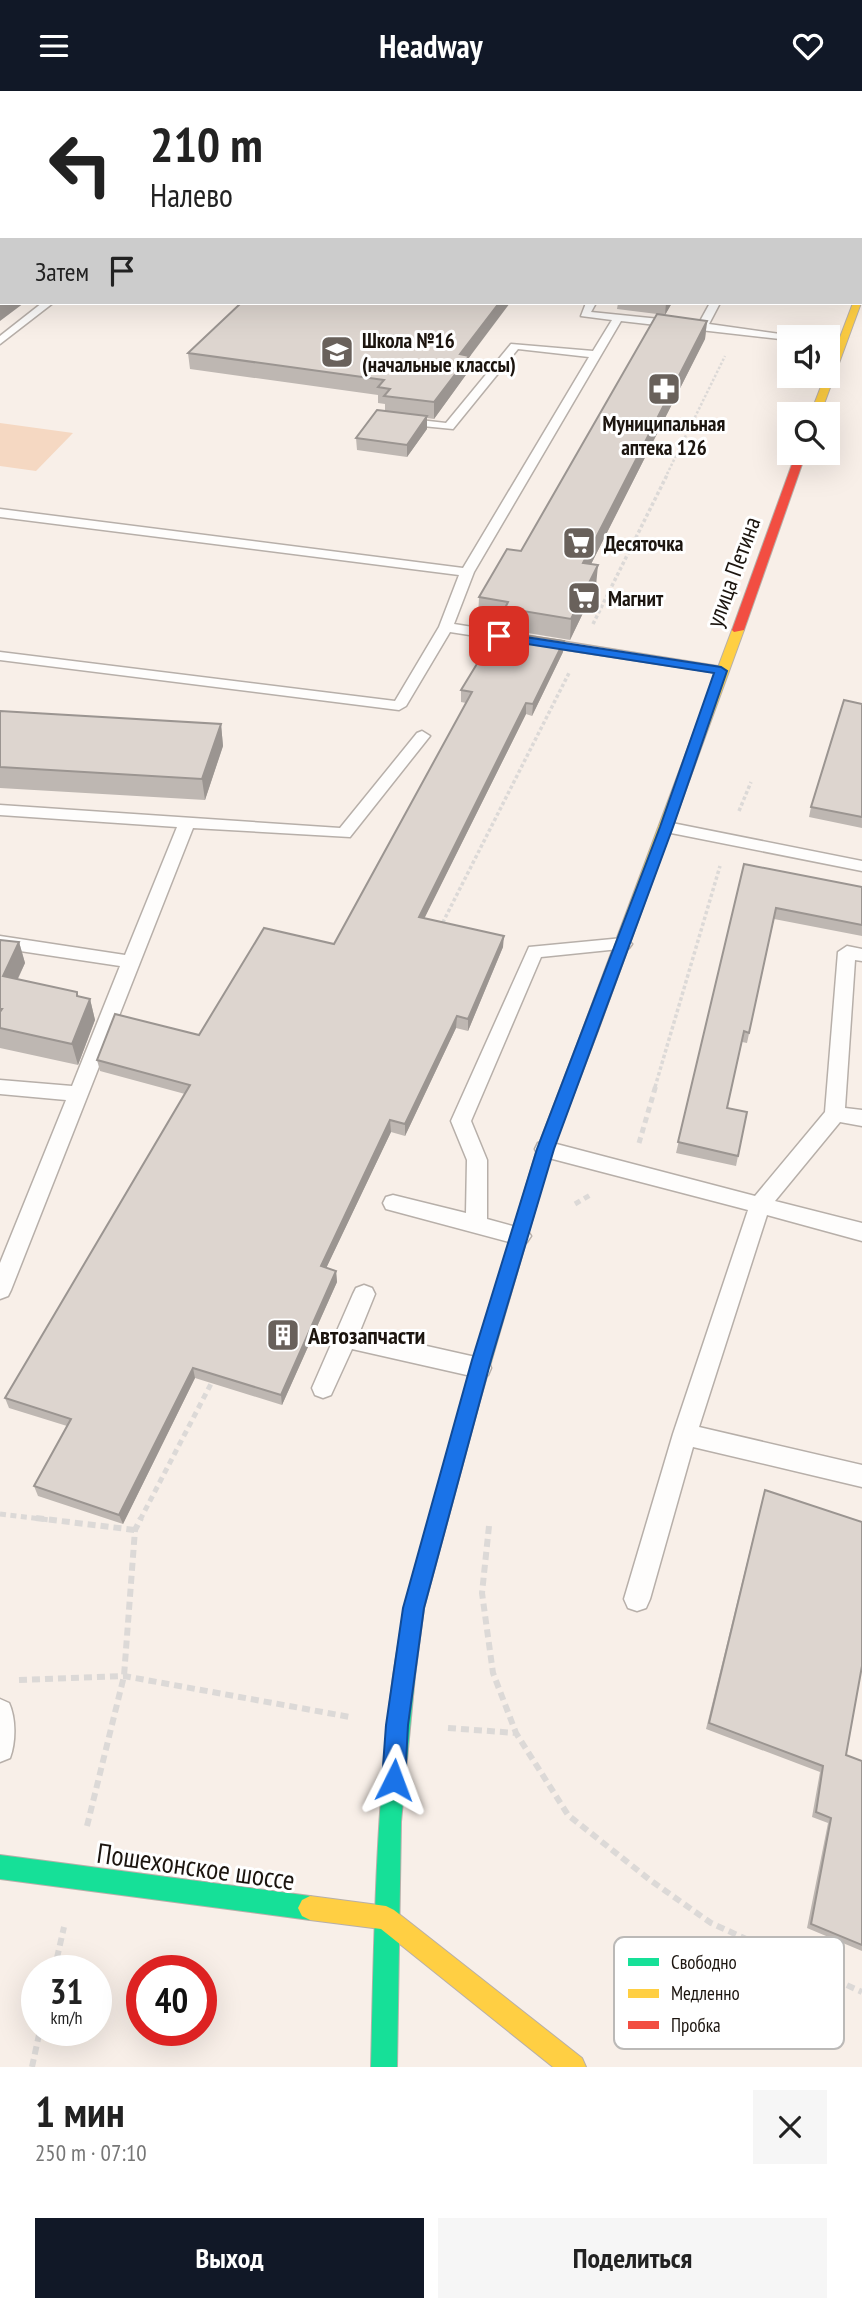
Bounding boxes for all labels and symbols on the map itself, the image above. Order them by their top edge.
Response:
place label: Школа №16 (начальные классы) [362,327,516,378]
school or university icon: Школа №16 (начальные классы) [318,333,356,371]
pharmacy icon: Муниципальная аптека 126 [645,370,683,408]
place label: Муниципальная аптека 126 [603,410,725,461]
street label: улица Петина [699,513,767,631]
supermarket icon: Десяточка [560,524,598,562]
place label: Десяточка [604,530,684,557]
supermarket icon: Магнит [565,579,603,617]
place label: Магнит [608,585,664,612]
pin [469,606,529,666]
building icon: Автозапчасти [264,1316,302,1354]
place label: Автозапчасти [307,1320,425,1351]
position arrow [357,1743,431,1817]
street label: Пошехонское шоссе [95,1834,297,1898]
legend [614,1937,844,2049]
text: Свободно [671,1950,737,1974]
speed limit sign: 40 [126,1955,217,2046]
text: Медленно [671,1981,740,2005]
text: Пробка [671,2013,721,2037]

